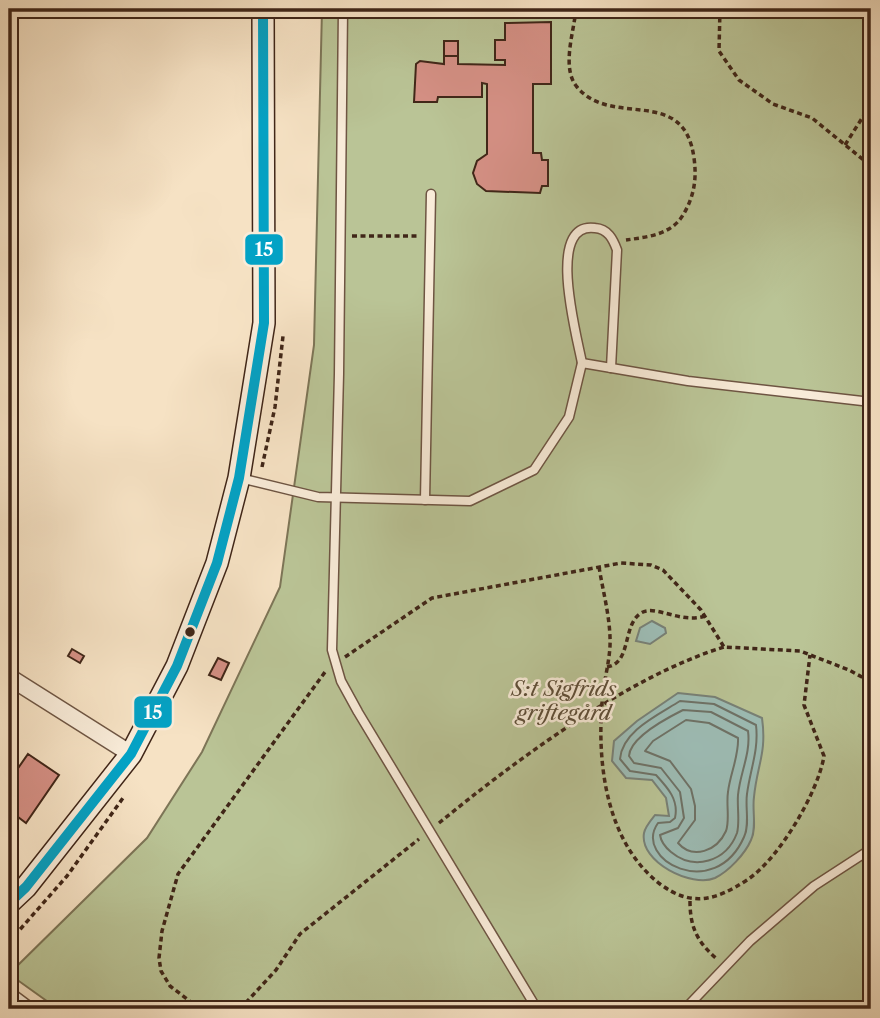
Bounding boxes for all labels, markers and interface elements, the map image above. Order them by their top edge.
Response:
line badge: 15 [244,233,284,266]
text: 15 [254,238,274,261]
unlabelled marker [183,625,197,639]
park label: S:t Sigfrids griftegård [510,676,617,725]
line badge: 15 [133,695,173,729]
text: 15 [143,701,163,724]

